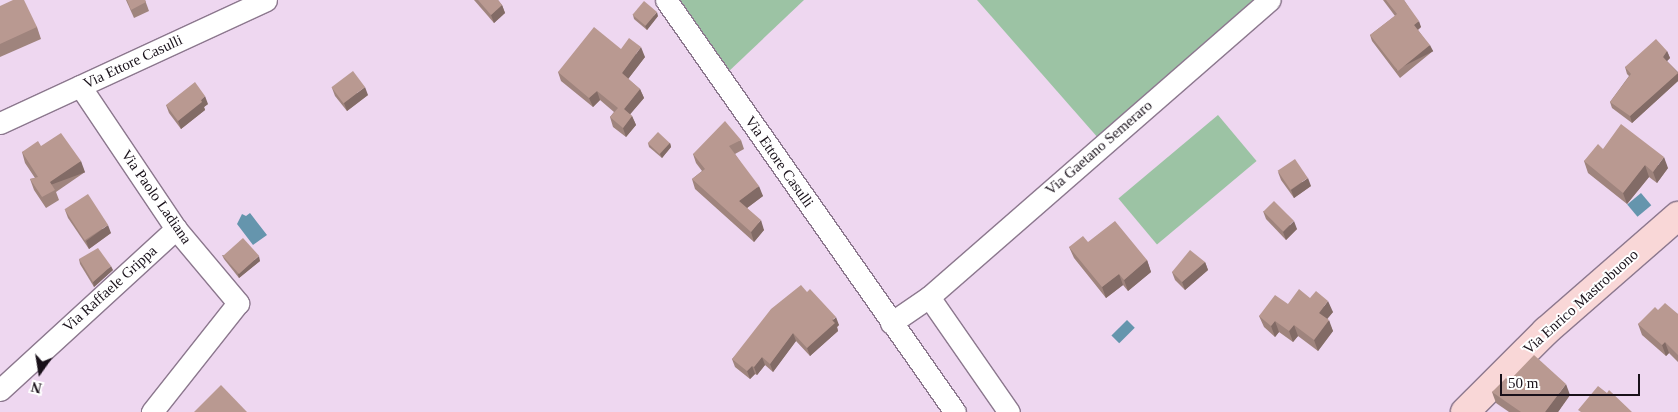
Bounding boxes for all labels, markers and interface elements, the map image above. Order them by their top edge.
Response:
street label: Via Ettore Casulli [81,31,185,93]
street label: Via Gaetano Semeraro [1042,97,1156,199]
street label: Via Ettore Casulli [741,113,817,211]
street label: Via Paolo Ladiana [117,146,195,248]
street label: Via Raffaele Grippa [59,242,161,336]
street label: Via Enrico Mastrobuono [1520,246,1642,358]
north arrow [15,347,65,397]
scale bar [1503,364,1643,396]
text: 50 m [1508,375,1538,391]
text: N [30,379,43,396]

